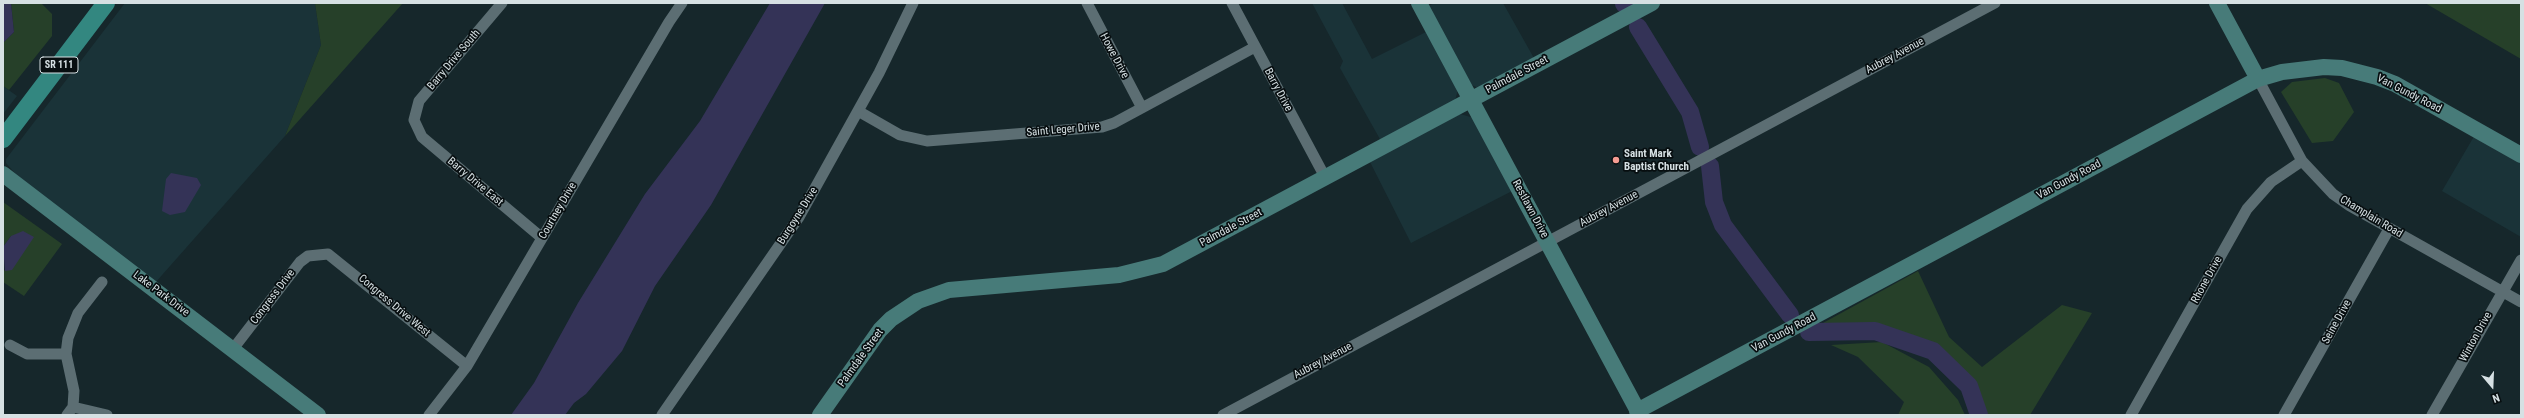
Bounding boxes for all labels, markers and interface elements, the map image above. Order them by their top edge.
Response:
street label: Barry Drive South [425,27,483,93]
street label: Howe Drive [1097,31,1131,81]
street label: Aubrey Avenue [1864,35,1926,77]
street label: Palmdale Street [1484,53,1550,97]
road number: SR 111 [40,57,78,73]
street label: Barry Drive [1261,66,1295,114]
street label: Van Gundy Road [2374,72,2444,116]
street label: Saint Leger Drive [1026,120,1100,140]
place label: Saint Mark Baptist Church [1624,147,1689,173]
street label: Barry Drive East [444,155,506,209]
marker: Saint Mark Baptist Church [1611,155,1621,165]
street label: Van Gundy Road [2035,158,2103,202]
street label: Restlawn Drive [1509,178,1551,240]
street label: Courtney Drive [536,180,580,242]
street label: Burgoyne Drive [775,185,821,247]
street label: Aubrey Avenue [1578,188,1640,230]
street label: Champlain Road [2337,193,2405,241]
street label: Palmdale Street [1198,206,1264,250]
street label: Rhone Drive [2189,254,2225,306]
street label: Congress Drive [248,267,298,327]
street label: Lake Park Drive [130,269,192,319]
street label: Congress Drive West [355,272,433,340]
street label: Seine Drive [2320,298,2354,346]
street label: Winton Drive [2457,310,2495,364]
street label: Van Gundy Road [1750,311,1818,355]
street label: Palmdale Street [835,326,887,390]
street label: Aubrey Avenue [1292,340,1354,382]
north arrow [2472,366,2512,406]
text: N [2491,391,2501,405]

